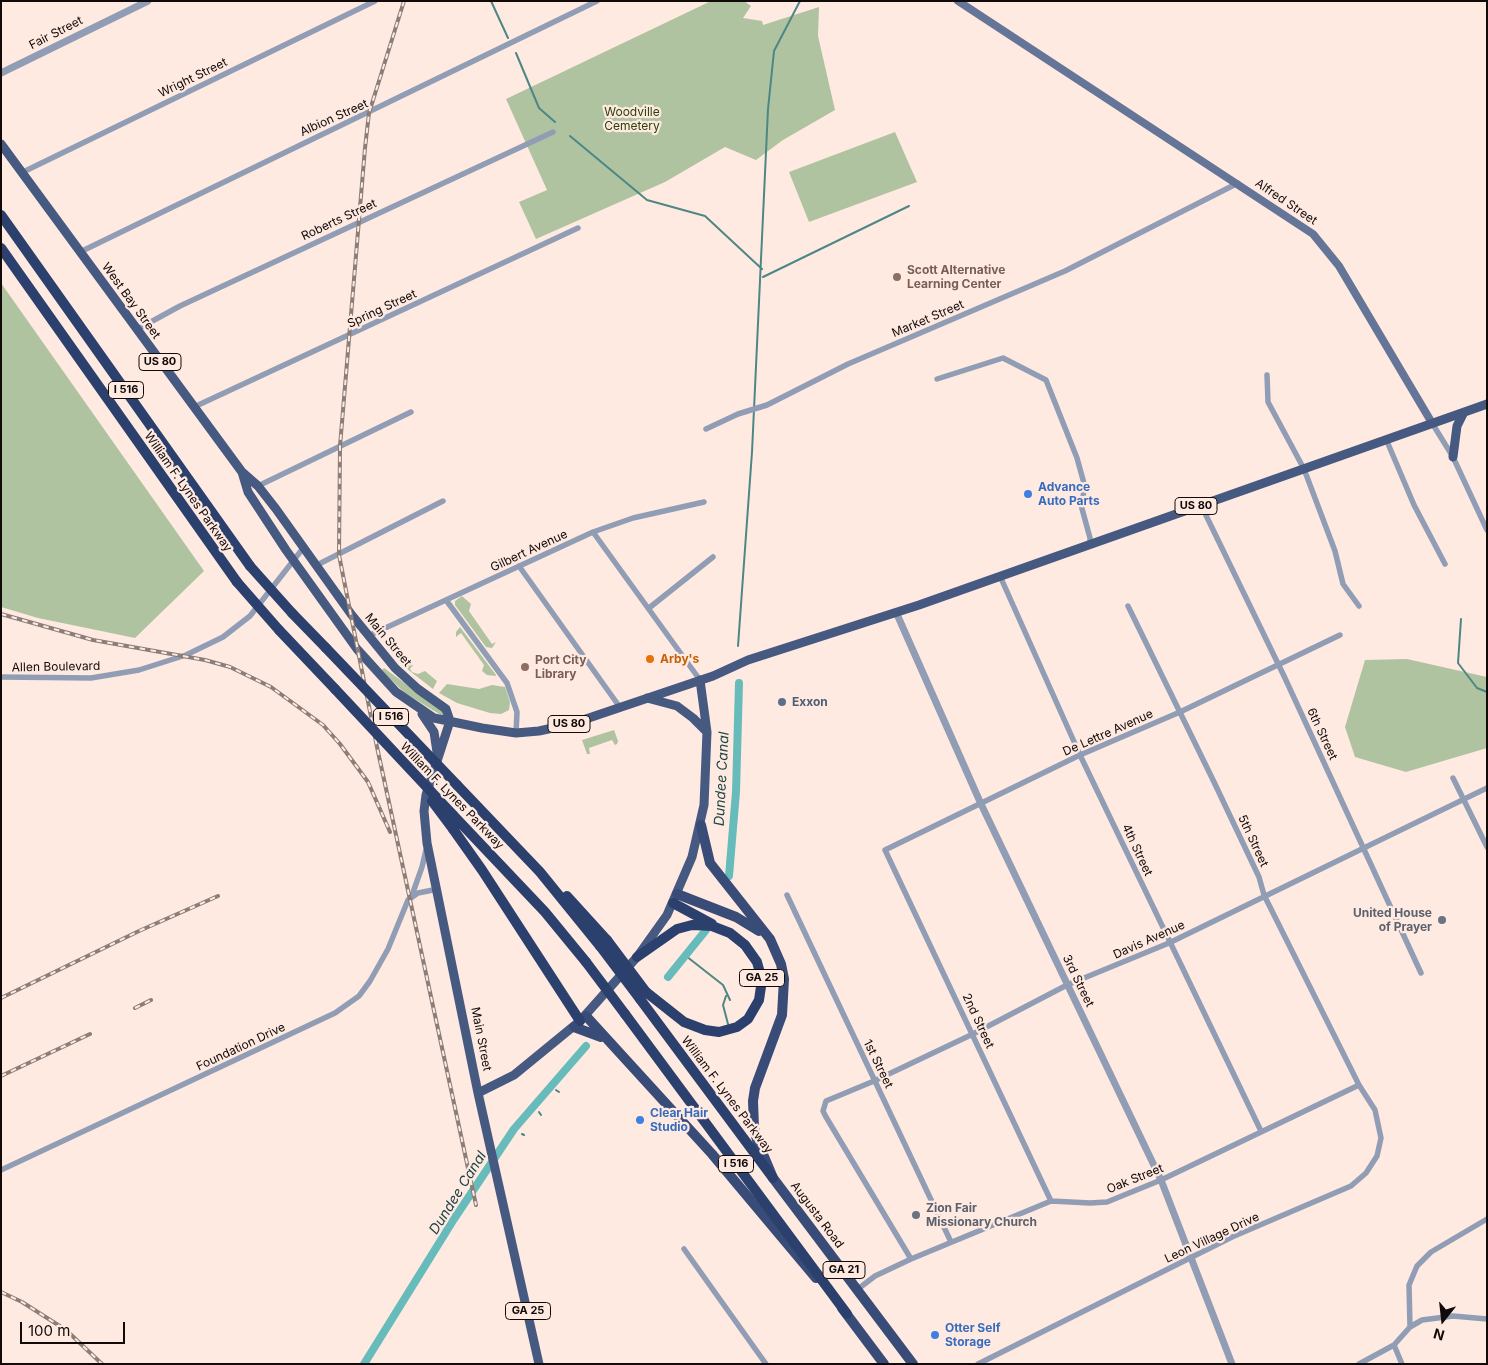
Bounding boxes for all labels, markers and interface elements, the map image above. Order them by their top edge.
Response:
street label: Fair Street [27,13,85,53]
street label: Wright Street [156,55,230,101]
street label: Albion Street [298,97,370,139]
park label: Woodville Cemetery [604,105,660,133]
street label: Alfred Street [1252,176,1320,228]
street label: Roberts Street [299,196,379,244]
street label: West Bay Street [99,260,163,342]
place label: Scott Alternative Learning Center [907,263,1005,291]
marker: Scott Alternative Learning Center [891,271,903,283]
street label: Spring Street [345,287,419,331]
street label: Market Street [890,297,966,341]
road number: US 80 [139,354,181,371]
road number: I 516 [108,382,144,398]
street label: William F. Lynes Parkway [141,429,235,555]
place label: Advance Auto Parts [1038,480,1100,508]
marker: Advance Auto Parts [1022,488,1034,500]
road number: US 80 [1175,498,1217,514]
street label: Gilbert Avenue [488,527,570,575]
street label: Main Street [362,611,414,669]
place label: Arby's [660,652,699,666]
place label: Port City Library [535,653,586,681]
marker: Arby's [644,653,656,665]
street label: Allen Boulevard [12,659,100,675]
marker: Port City Library [519,661,531,673]
place label: Exxon [792,695,828,709]
marker: Exxon [776,696,788,708]
street label: 6th Street [1304,706,1340,762]
street label: De Lettre Avenue [1061,707,1155,759]
road number: I 516 [374,709,408,726]
road number: US 80 [548,716,590,732]
water label: Dundee Canal [711,731,733,827]
street label: William F. Lynes Parkway [397,740,507,852]
street label: 5th Street [1235,813,1271,869]
street label: 4th Street [1119,822,1155,878]
place label: United House of Prayer [1353,906,1432,934]
marker: United House of Prayer [1436,914,1448,926]
street label: Davis Avenue [1111,918,1187,962]
street label: 3rd Street [1059,953,1097,1009]
road number: GA 25 [740,970,784,986]
street label: 2nd Street [959,991,997,1051]
street label: Main Street [468,1006,494,1072]
street label: Foundation Drive [194,1020,288,1074]
street label: William F. Lynes Parkway [678,1034,776,1156]
street label: 1st Street [860,1037,896,1091]
place label: Clear Hair Studio [650,1106,708,1134]
marker: Clear Hair Studio [634,1114,646,1126]
water label: Dundee Canal [426,1149,490,1237]
road number: I 516 [718,1156,754,1172]
street label: Oak Street [1105,1161,1165,1197]
street label: Augusta Road [787,1179,847,1251]
place label: Zion Fair Missionary Church [926,1201,1037,1229]
marker: Zion Fair Missionary Church [910,1209,922,1221]
street label: Leon Village Drive [1162,1210,1262,1266]
road number: GA 21 [823,1262,865,1278]
north arrow [1418,1295,1468,1345]
road number: GA 25 [506,1302,550,1320]
scale bar [22,1312,128,1344]
text: 100 m [28,1321,70,1340]
place label: Otter Self Storage [945,1321,1000,1349]
text: N [1431,1325,1446,1345]
marker: Otter Self Storage [929,1329,941,1341]

